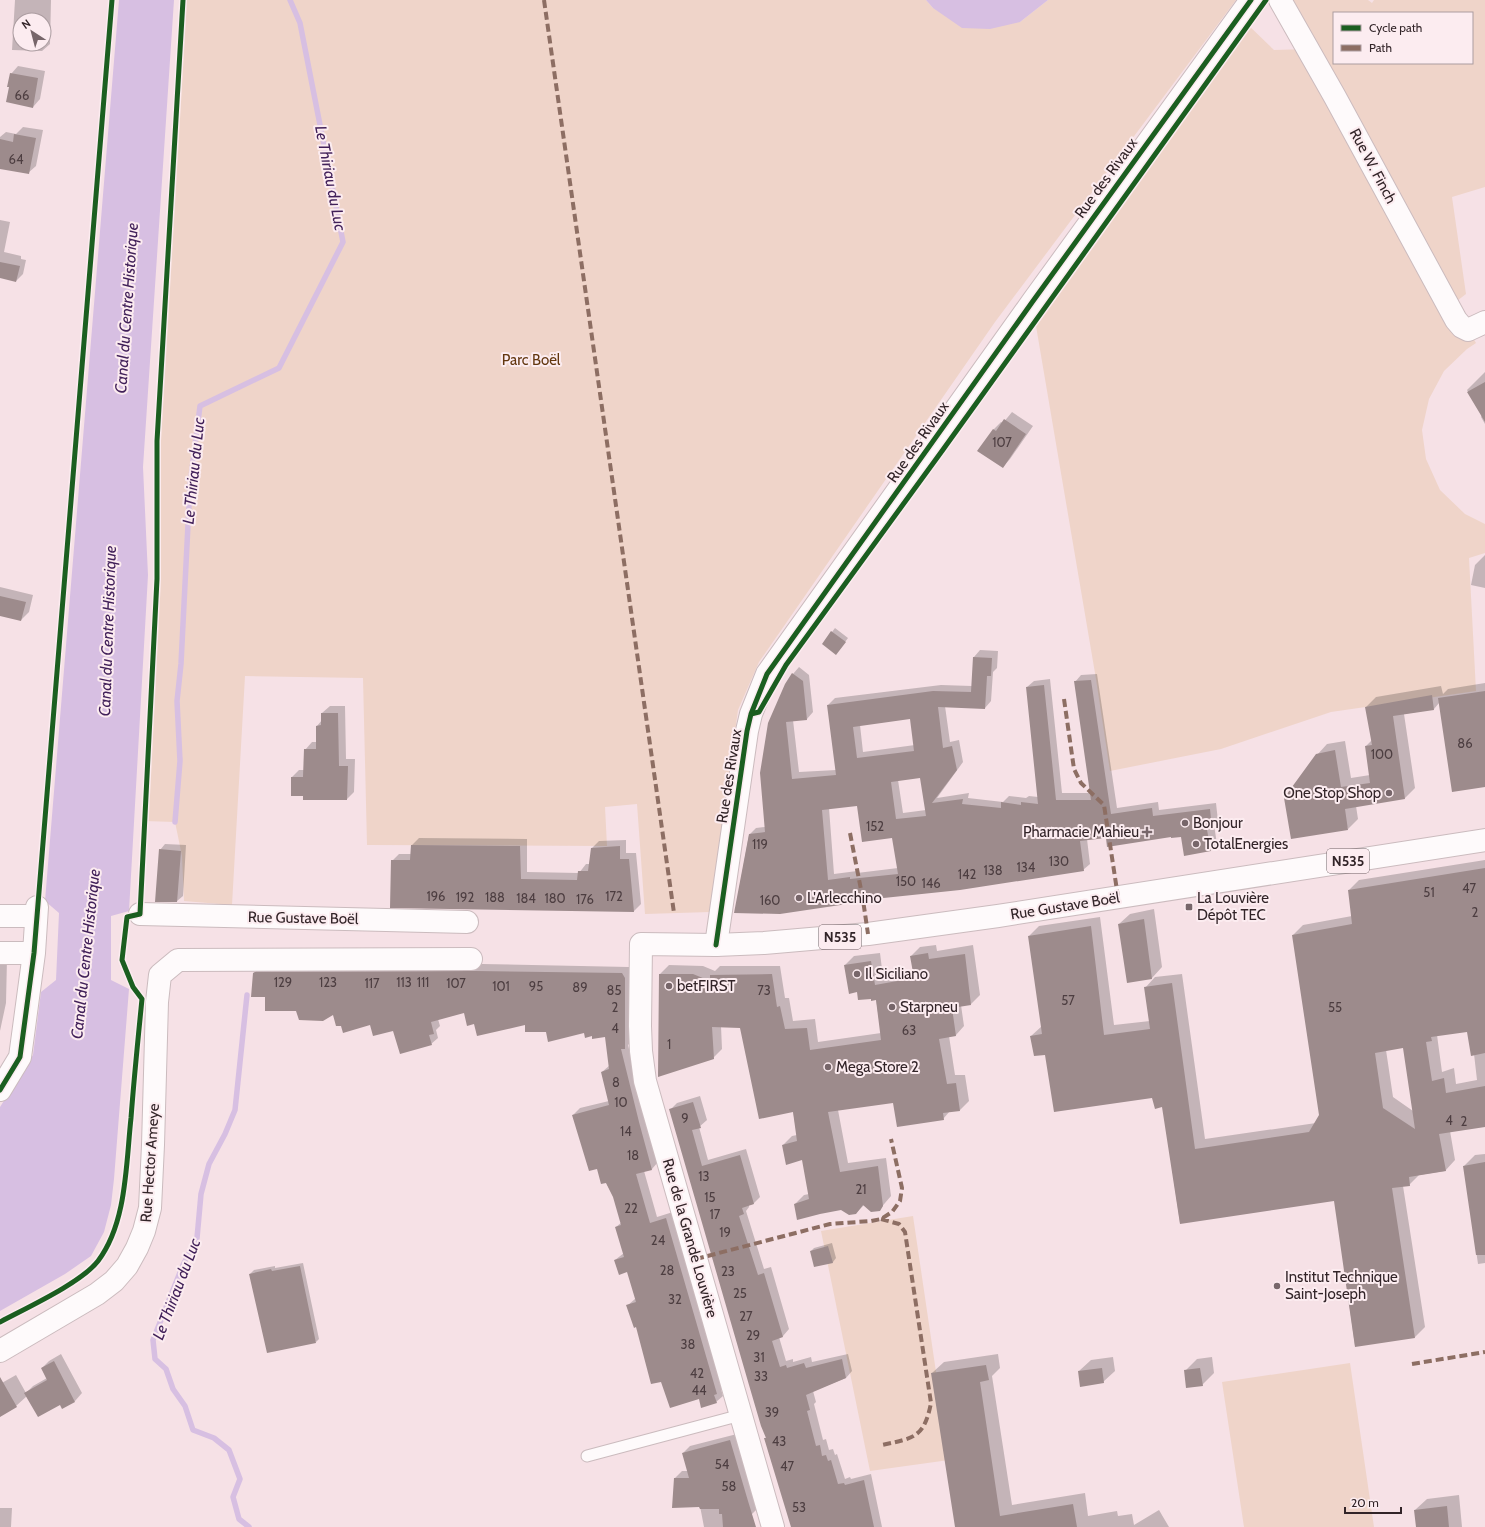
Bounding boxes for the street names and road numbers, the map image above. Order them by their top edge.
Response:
street label: Rue W. Finch [1346,125,1400,207]
street label: Rue des Rivaux [1071,134,1141,222]
street label: Rue des Rivaux [883,398,953,486]
street label: Rue des Rivaux [713,728,745,824]
road number: N535 [1327,849,1369,873]
street label: Rue Gustave Boël [1009,888,1121,924]
street label: Rue Gustave Boël [248,908,359,928]
road number: N535 [819,925,861,949]
street label: Rue Hector Ameye [137,1103,163,1223]
street label: Rue de la Grande Louvière [659,1156,721,1320]

